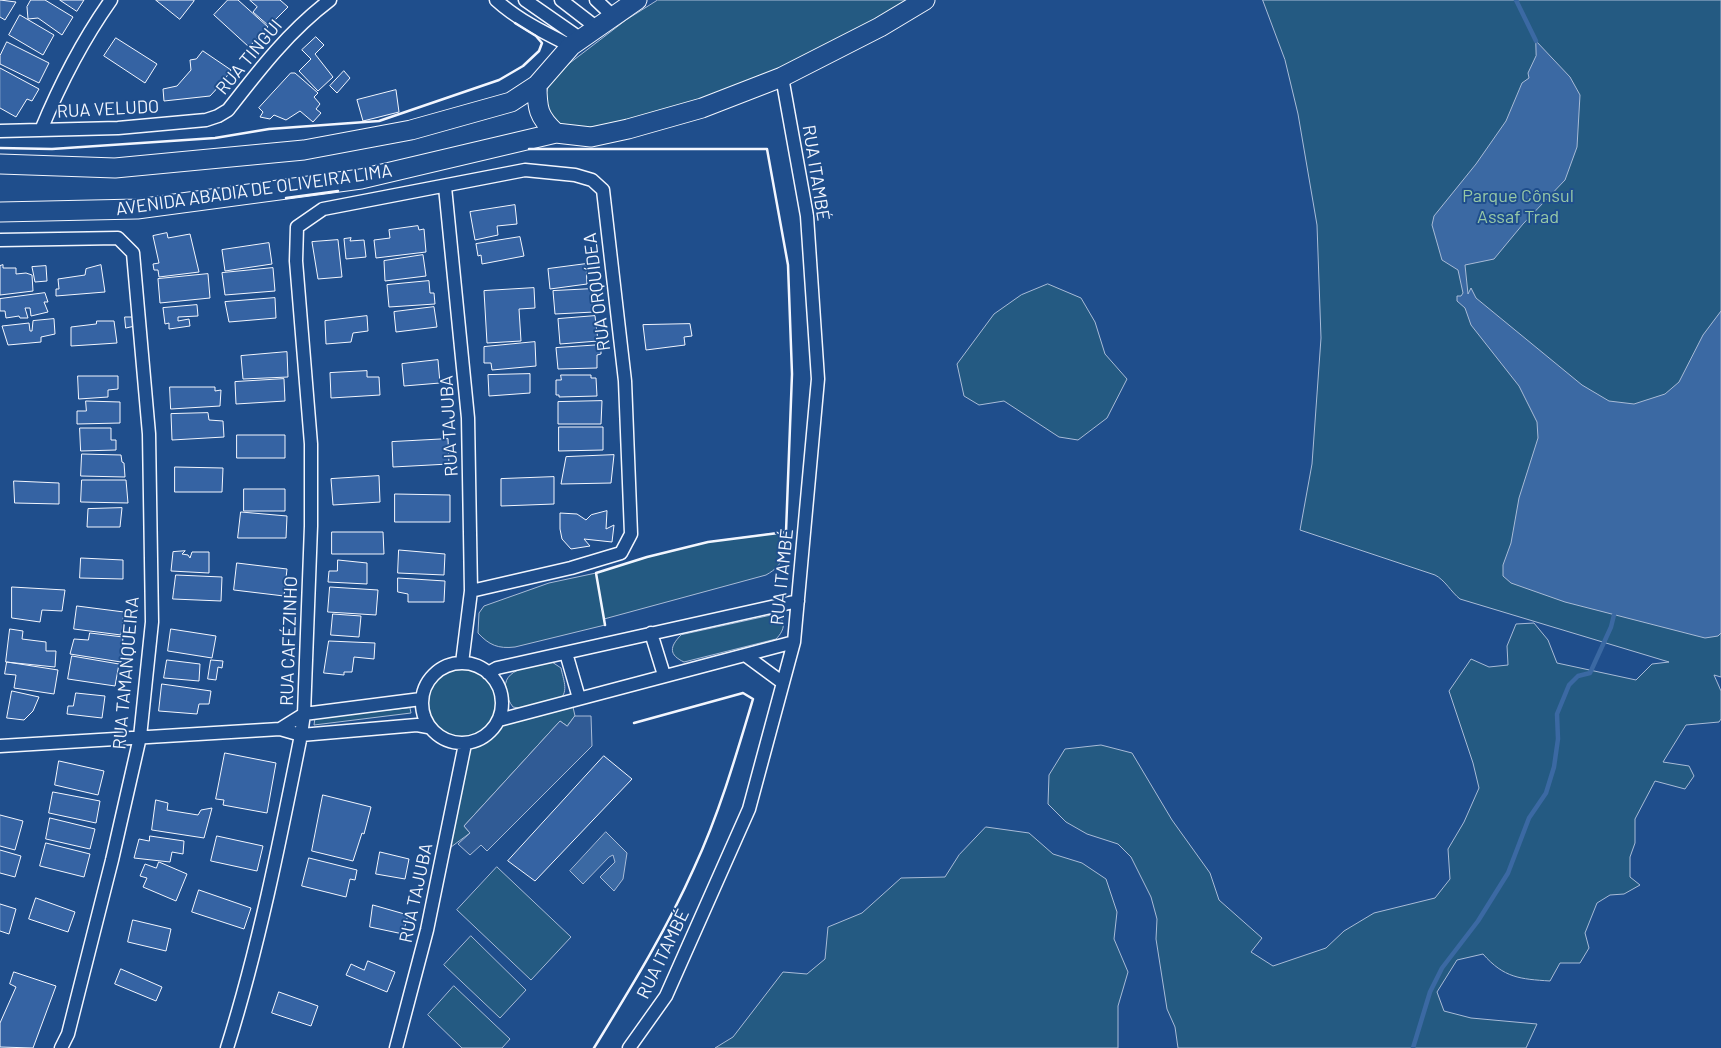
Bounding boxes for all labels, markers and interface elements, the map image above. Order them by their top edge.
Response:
street label: RUA TINGUI [211,15,287,99]
street label: RUA VELUDO [56,96,160,122]
street label: RUA ITAMBÉ [798,123,834,223]
street label: AVENIDA ABADIA DE OLIVEIRA LIMA [114,160,394,220]
park label: Parque Cônsul Assaf Trad [1462,185,1574,228]
street label: RUA ORQUÍDEA [579,232,615,352]
street label: RUA TAJUBA [436,375,462,477]
street label: RUA ITAMBÉ [766,528,798,626]
street label: RUA CAFÉZINHO [276,576,302,706]
street label: RUA TAMANQUEIRA [109,596,143,750]
street label: RUA TAJUBA [395,841,437,945]
street label: RUA ITAMBÉ [632,906,694,1002]

